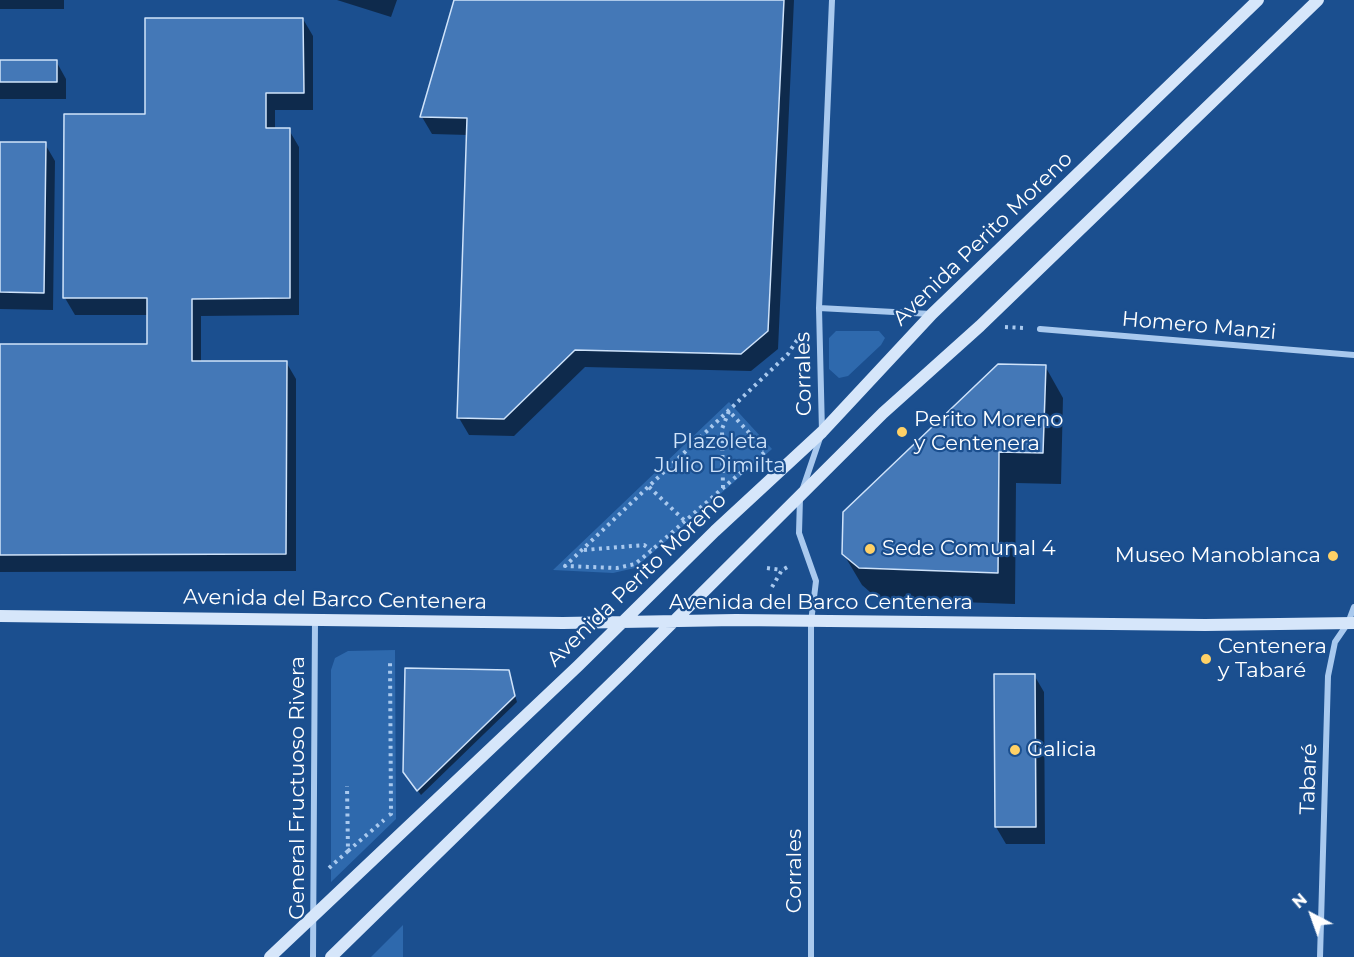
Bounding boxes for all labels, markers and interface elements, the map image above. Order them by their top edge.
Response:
street label: Avenida Perito Moreno [888,147,1078,331]
street label: Homero Manzi [1121,307,1277,345]
street label: Corrales [791,332,817,416]
place label: Perito Moreno y Centenera [914,407,1063,457]
marker: Perito Moreno y Centenera [895,425,909,439]
park label: Plazoleta Julio Dimilta [654,429,786,479]
street label: Avenida Perito Moreno [542,488,732,672]
place label: Sede Comunal 4 [882,536,1056,562]
marker: Sede Comunal 4 [863,542,877,556]
place label: Museo Manoblanca [1115,543,1321,569]
marker: Museo Manoblanca [1326,549,1340,563]
street label: Avenida del Barco Centenera [183,585,487,615]
street label: Avenida del Barco Centenera [669,590,973,616]
place label: Centenera y Tabaré [1218,634,1327,684]
marker: Centenera y Tabaré [1199,652,1213,666]
street label: General Fructuoso Rivera [285,656,311,920]
place label: Galicia [1027,737,1097,763]
marker: Galicia [1008,743,1022,757]
street label: Tabaré [1295,743,1323,815]
street label: Corrales [782,829,808,913]
north arrow [1282,885,1342,945]
text: N [1289,890,1311,912]

